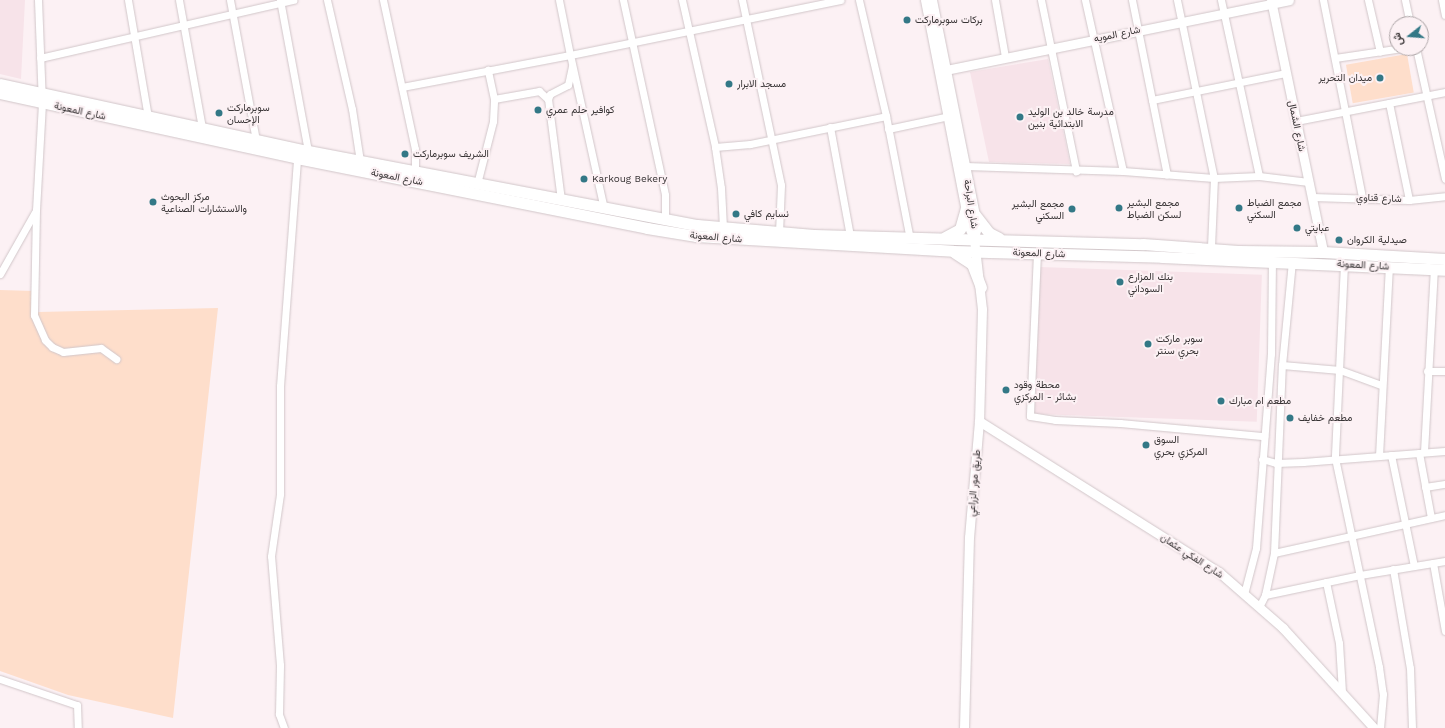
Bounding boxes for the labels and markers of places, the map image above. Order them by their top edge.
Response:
place label: بركات سوبرماركت [915,14,983,26]
marker: بركات سوبرماركت [902,15,912,25]
place label: ميدان التحرير [1318,72,1372,84]
marker: ميدان التحرير [1375,73,1385,83]
place label: مسجد الابرار [737,78,786,90]
marker: مسجد الابرار [724,79,734,89]
place label: سوبرماركت الإحسان [227,101,270,124]
place label: كوافير حلم عمري [546,104,615,116]
marker: كوافير حلم عمري [533,105,543,115]
place label: مدرسة خالد بن الوليد الابتدائية بنين [1028,105,1114,128]
marker: سوبرماركت الإحسان [214,108,224,118]
marker: مدرسة خالد بن الوليد الابتدائية بنين [1015,112,1025,122]
place label: الشريف سوبرماركت [413,148,489,160]
marker: الشريف سوبرماركت [400,149,410,159]
place label: Karkoug Bekery [592,173,667,185]
marker: Karkoug Bekery [579,174,589,184]
place label: مركز البحوث والاستشارات الصناعية [161,190,247,214]
place label: مجمع البشير لسكن الضباط [1127,196,1181,220]
place label: مجمع الضباط السكني [1247,196,1302,220]
marker: مركز البحوث والاستشارات الصناعية [148,197,158,207]
place label: مجمع البشير السكني [1012,197,1064,220]
marker: مجمع البشير لسكن الضباط [1114,203,1124,213]
marker: مجمع الضباط السكني [1234,203,1244,213]
marker: مجمع البشير السكني [1067,204,1077,214]
place label: نسايم كافي [744,208,789,220]
marker: نسايم كافي [731,209,741,219]
place label: عبايتي [1305,222,1329,234]
marker: عبايتي [1292,223,1302,233]
place label: صيدلية الكروان [1347,234,1407,246]
marker: صيدلية الكروان [1334,235,1344,245]
place label: بنك المزارع السوداني [1128,270,1173,294]
marker: بنك المزارع السوداني [1115,277,1125,287]
place label: سوبر ماركت بحري سنتر [1156,332,1203,356]
marker: سوبر ماركت بحري سنتر [1143,339,1153,349]
place label: محطة وقود بشائر - المركزي [1014,378,1076,402]
marker: محطة وقود بشائر - المركزي [1001,385,1011,395]
place label: مطعم ام مبارك [1229,395,1291,407]
marker: مطعم ام مبارك [1216,396,1226,406]
place label: مطعم خفايف [1298,412,1352,424]
marker: مطعم خفايف [1285,413,1295,423]
place label: السوق المركزي بحري [1154,433,1207,456]
marker: السوق المركزي بحري [1141,440,1151,450]

